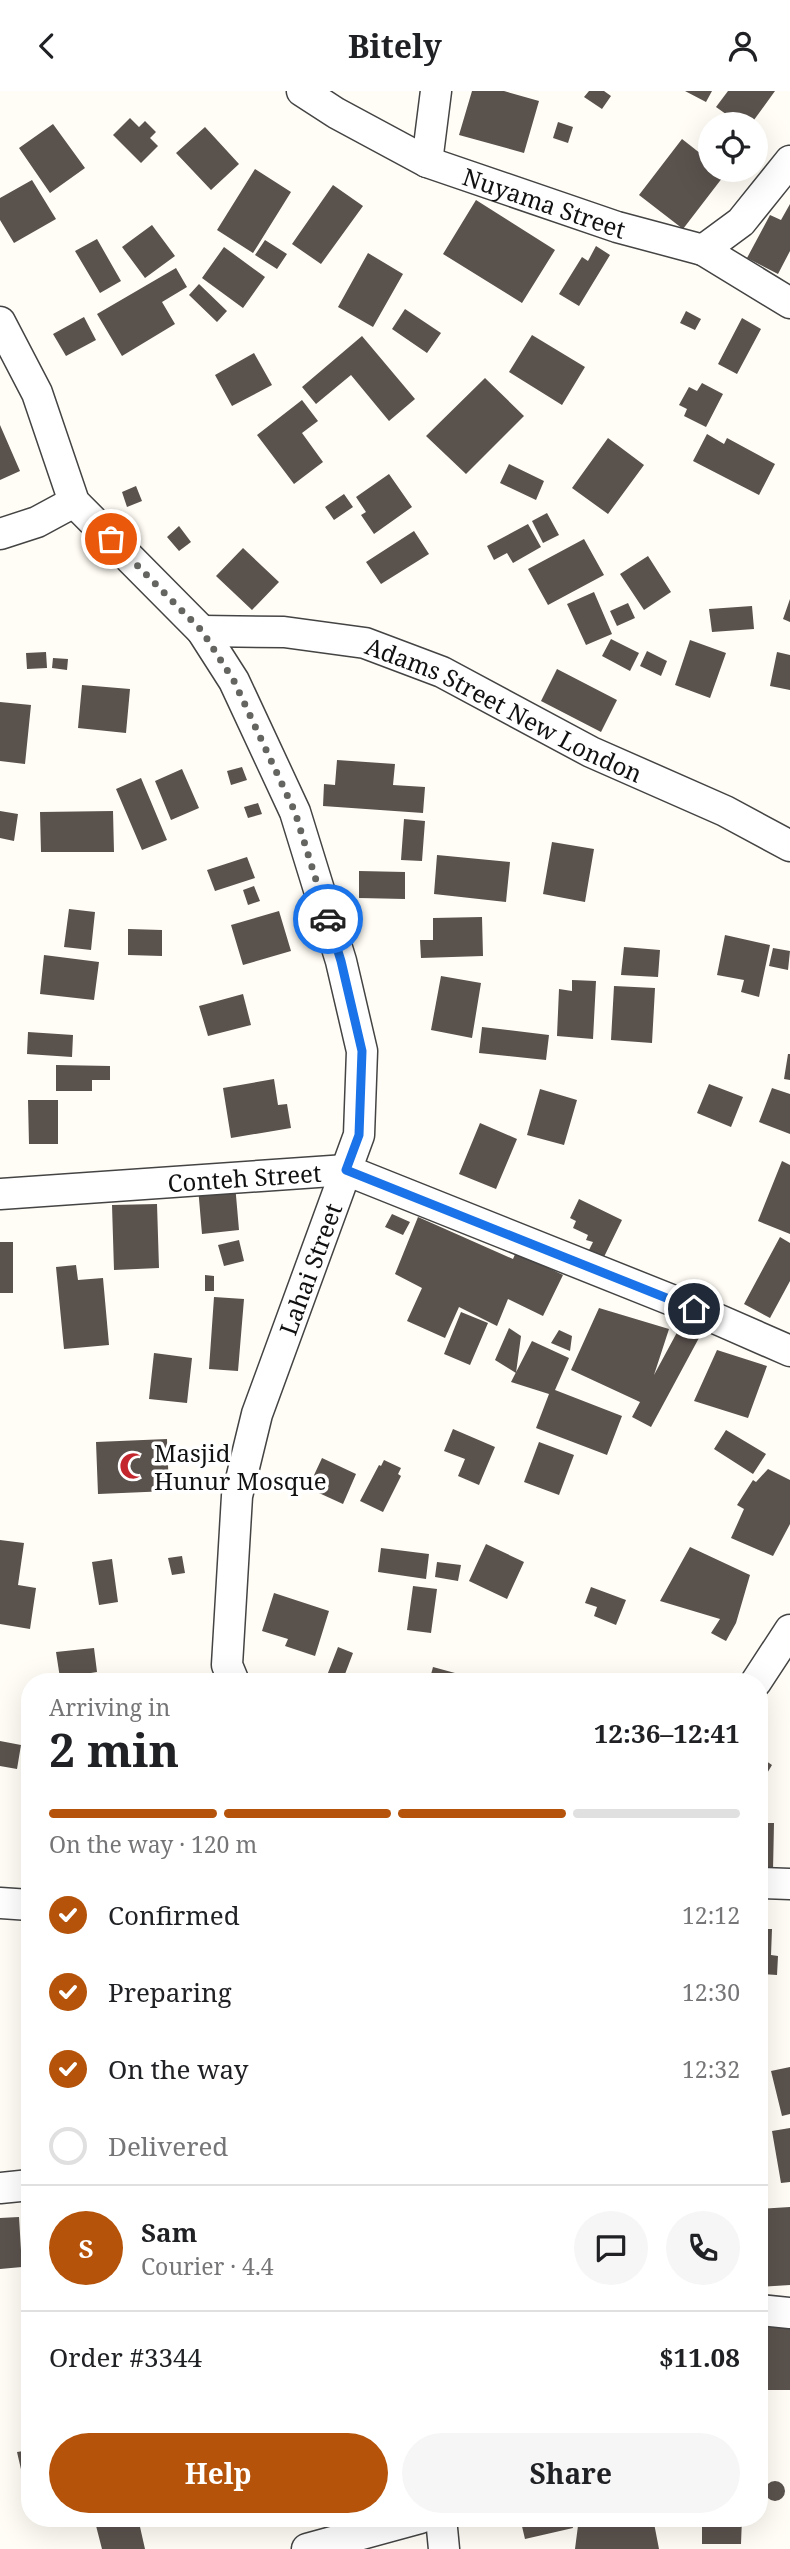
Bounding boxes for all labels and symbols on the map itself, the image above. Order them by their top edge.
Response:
street label: Nuyama Street [459,159,629,245]
pin [81,509,141,569]
street label: Adams Street New London [361,628,648,789]
courier [293,884,363,954]
street label: Conteh Street [167,1155,322,1199]
street label: Lahai Street [271,1198,349,1340]
pin [664,1279,724,1339]
place label: Masjid Hunur Mosque [154,1436,327,1497]
mosque icon: Masjid Hunur Mosque [118,1451,148,1481]

